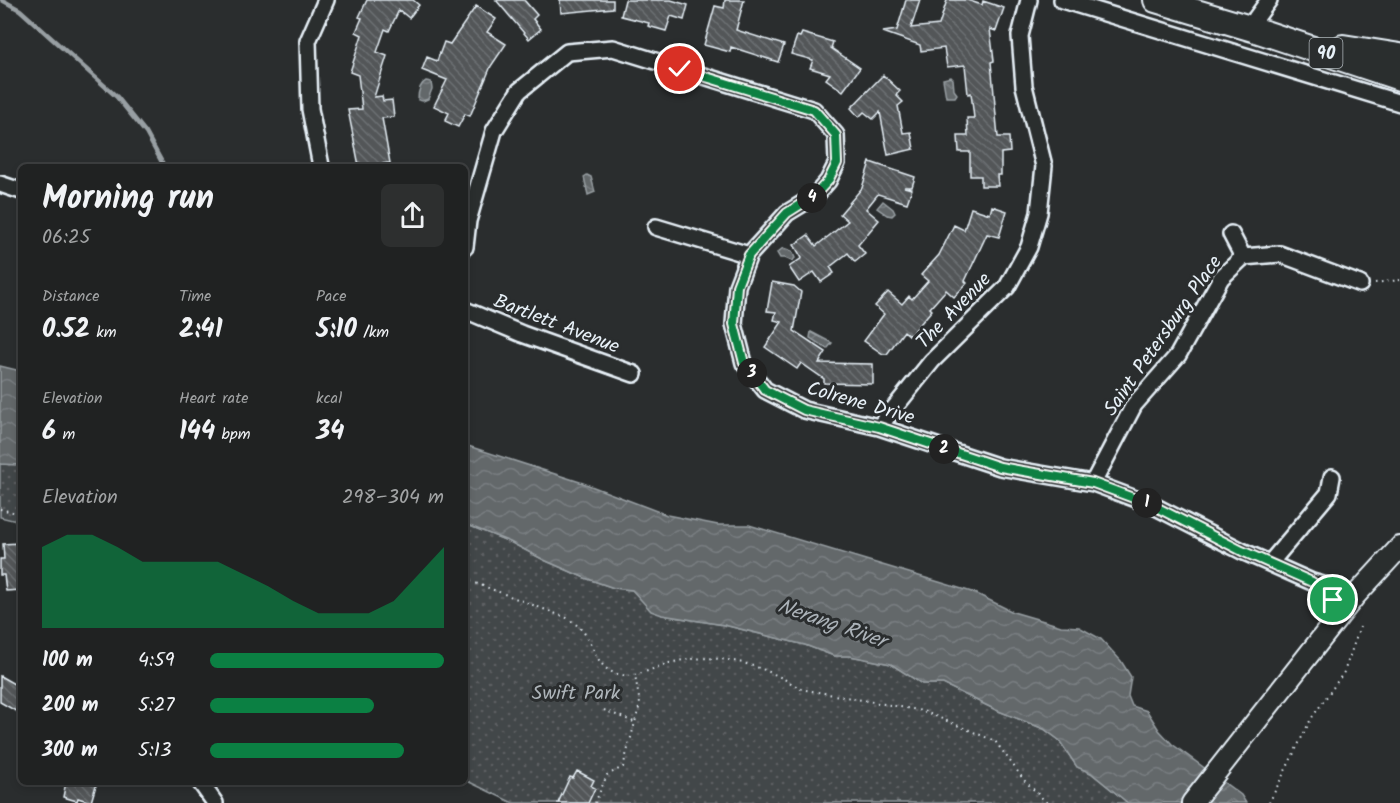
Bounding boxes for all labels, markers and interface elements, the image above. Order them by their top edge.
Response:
road number: 90 [1310,38,1342,68]
pin [654,43,705,94]
icon: check [663,52,696,85]
text: Morning run [42,173,214,226]
pin: 4 [797,183,827,213]
button: share [381,184,444,247]
text: 4 [808,185,816,210]
text: 06:25 [42,222,90,254]
street label: Saint Petersburg Place [1096,249,1231,423]
street label: The Avenue [909,265,1000,358]
text: Distance [42,284,100,309]
text: Time [179,284,211,309]
text: Pace [316,284,347,309]
street label: Bartlett Avenue [489,286,624,364]
text: 0.52 [42,309,90,351]
text: 2:41 [179,309,223,351]
text: 5:10 [316,309,357,351]
text: km [90,320,116,345]
text: /km [357,320,389,345]
pin: 3 [737,358,767,388]
text: 3 [748,360,756,385]
street label: Colrene Drive [803,373,918,435]
text: Elevation [42,386,103,411]
text: Heart rate [179,386,249,411]
text: kcal [316,386,342,411]
text: 6 [42,411,56,453]
text: 144 [179,411,215,453]
text: 34 [316,411,344,453]
text: m [56,422,75,447]
text: bpm [215,422,250,447]
pin: 2 [929,434,959,464]
text: 2 [939,436,949,461]
text: Elevation [42,482,118,514]
text: 298–304 m [342,482,444,514]
pin: 1 [1132,488,1162,518]
text: 1 [1145,490,1149,515]
pin [1307,574,1358,625]
icon: arrive [1316,583,1349,616]
water label: Nerang River [773,590,894,660]
text: 100 m [42,645,93,677]
text: 4:59 [138,645,174,677]
park label: Swift Park [532,678,621,710]
text: 200 m [42,690,98,722]
text: 5:27 [138,690,175,722]
text: 300 m [42,735,98,767]
text: 5:13 [138,735,171,767]

